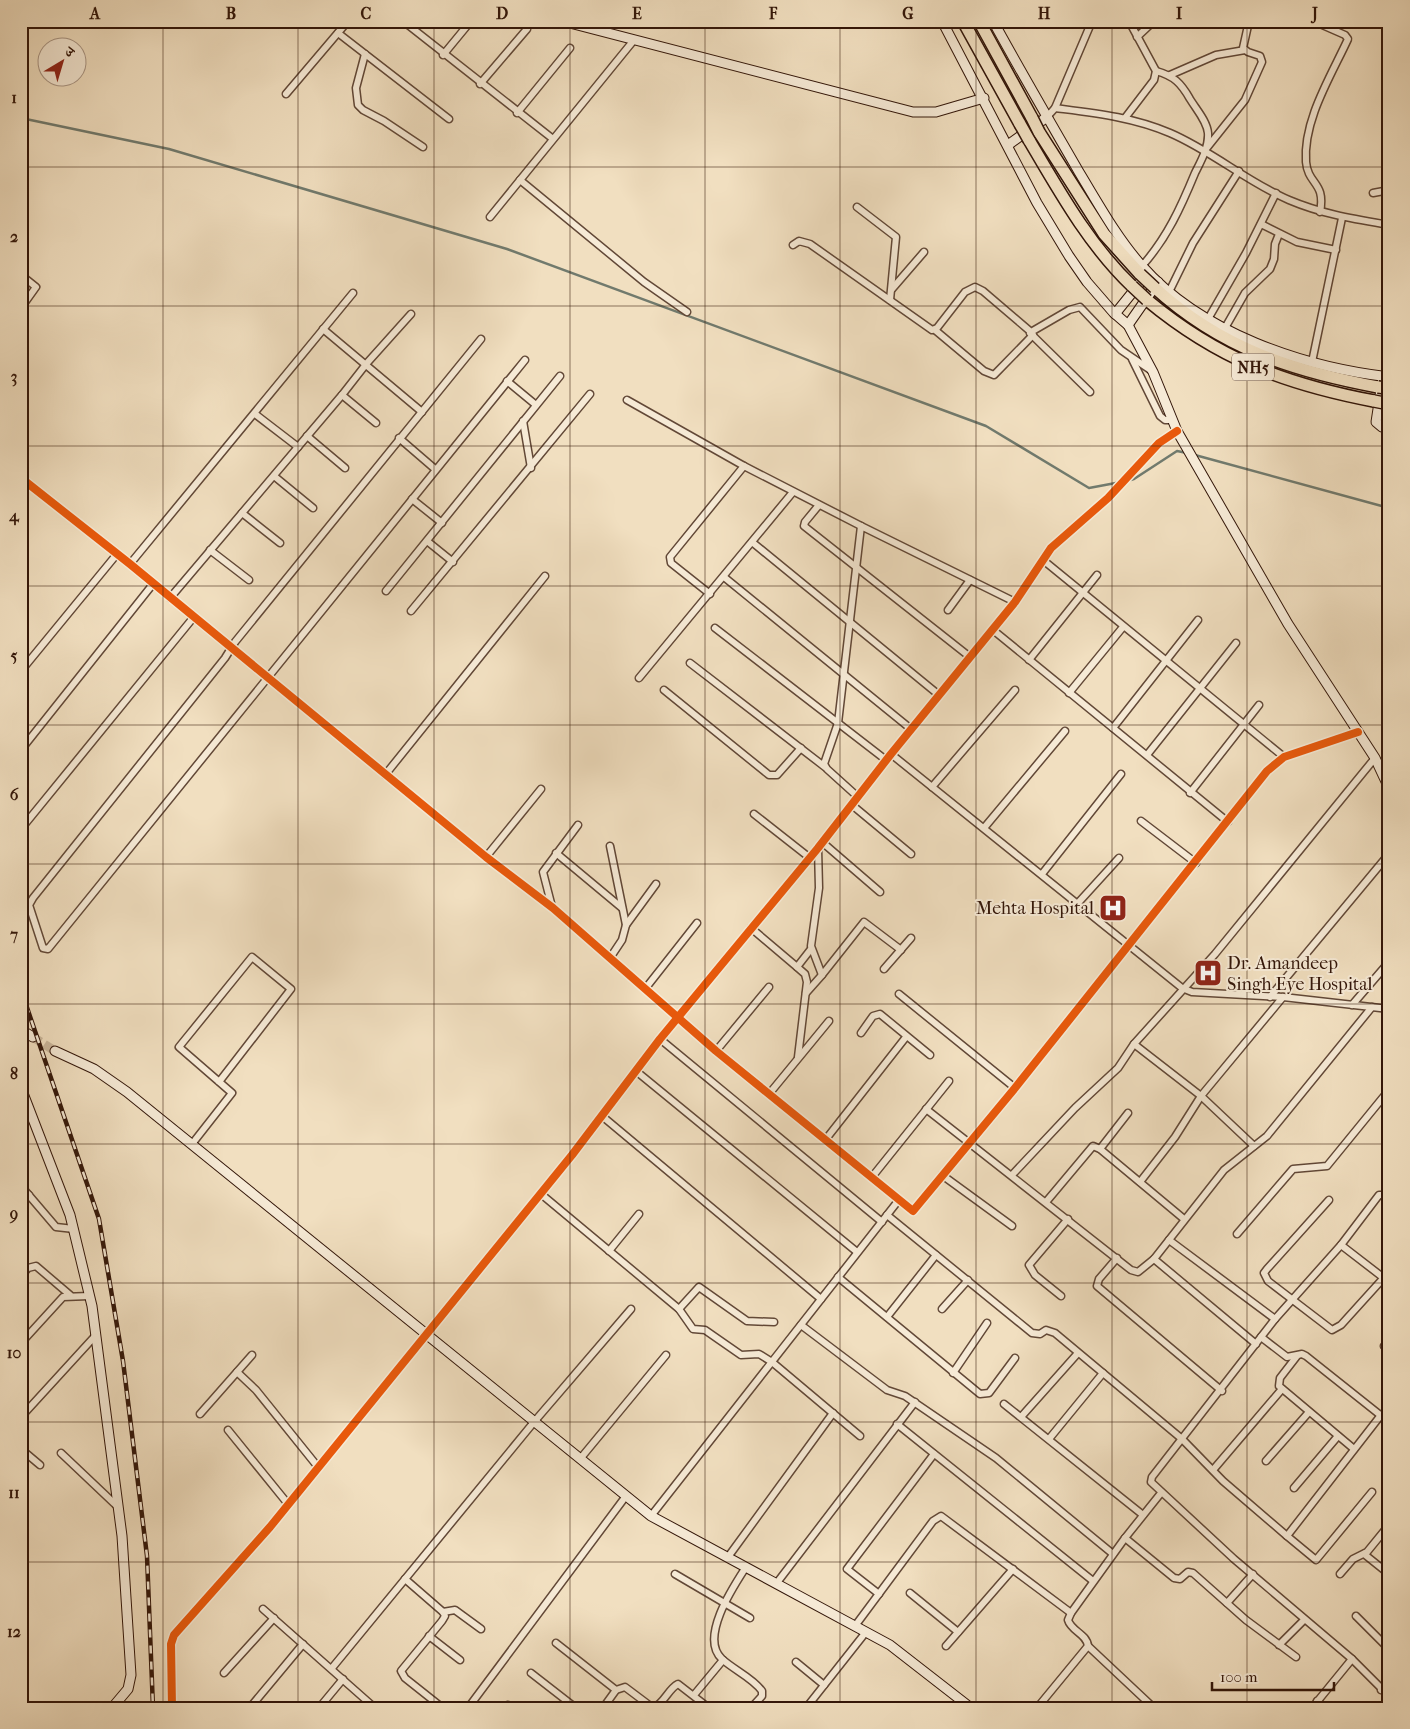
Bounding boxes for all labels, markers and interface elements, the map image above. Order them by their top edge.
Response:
text: A [89,4,101,23]
text: B [226,4,236,23]
text: C [361,4,372,23]
text: D [496,4,508,23]
text: E [632,4,642,23]
text: F [768,4,778,23]
text: G [902,4,914,23]
text: H [1038,4,1051,23]
text: I [1176,4,1183,23]
text: J [1310,4,1318,24]
north arrow [38,38,88,88]
text: उ [61,43,78,62]
text: 1 [11,88,17,107]
text: 2 [10,227,18,246]
road number: NH5 [1232,354,1274,381]
text: 3 [11,367,17,387]
text: 4 [8,506,20,526]
text: 5 [11,646,18,665]
text: 6 [10,785,19,804]
hospital icon: Mehta Hospital [1098,893,1128,923]
place label: Mehta Hospital [976,898,1094,919]
text: 7 [9,925,18,944]
place label: Dr. Amandeep Singh Eye Hospital [1227,953,1373,995]
hospital icon: Dr. Amandeep Singh Eye Hospital [1193,958,1223,988]
text: 8 [10,1064,18,1083]
text: 9 [9,1204,18,1224]
text: 10 [7,1343,21,1362]
text: 11 [8,1483,20,1502]
text: 12 [7,1622,21,1641]
scale bar [1212,1659,1335,1691]
text: 100 m [1220,1668,1258,1686]

